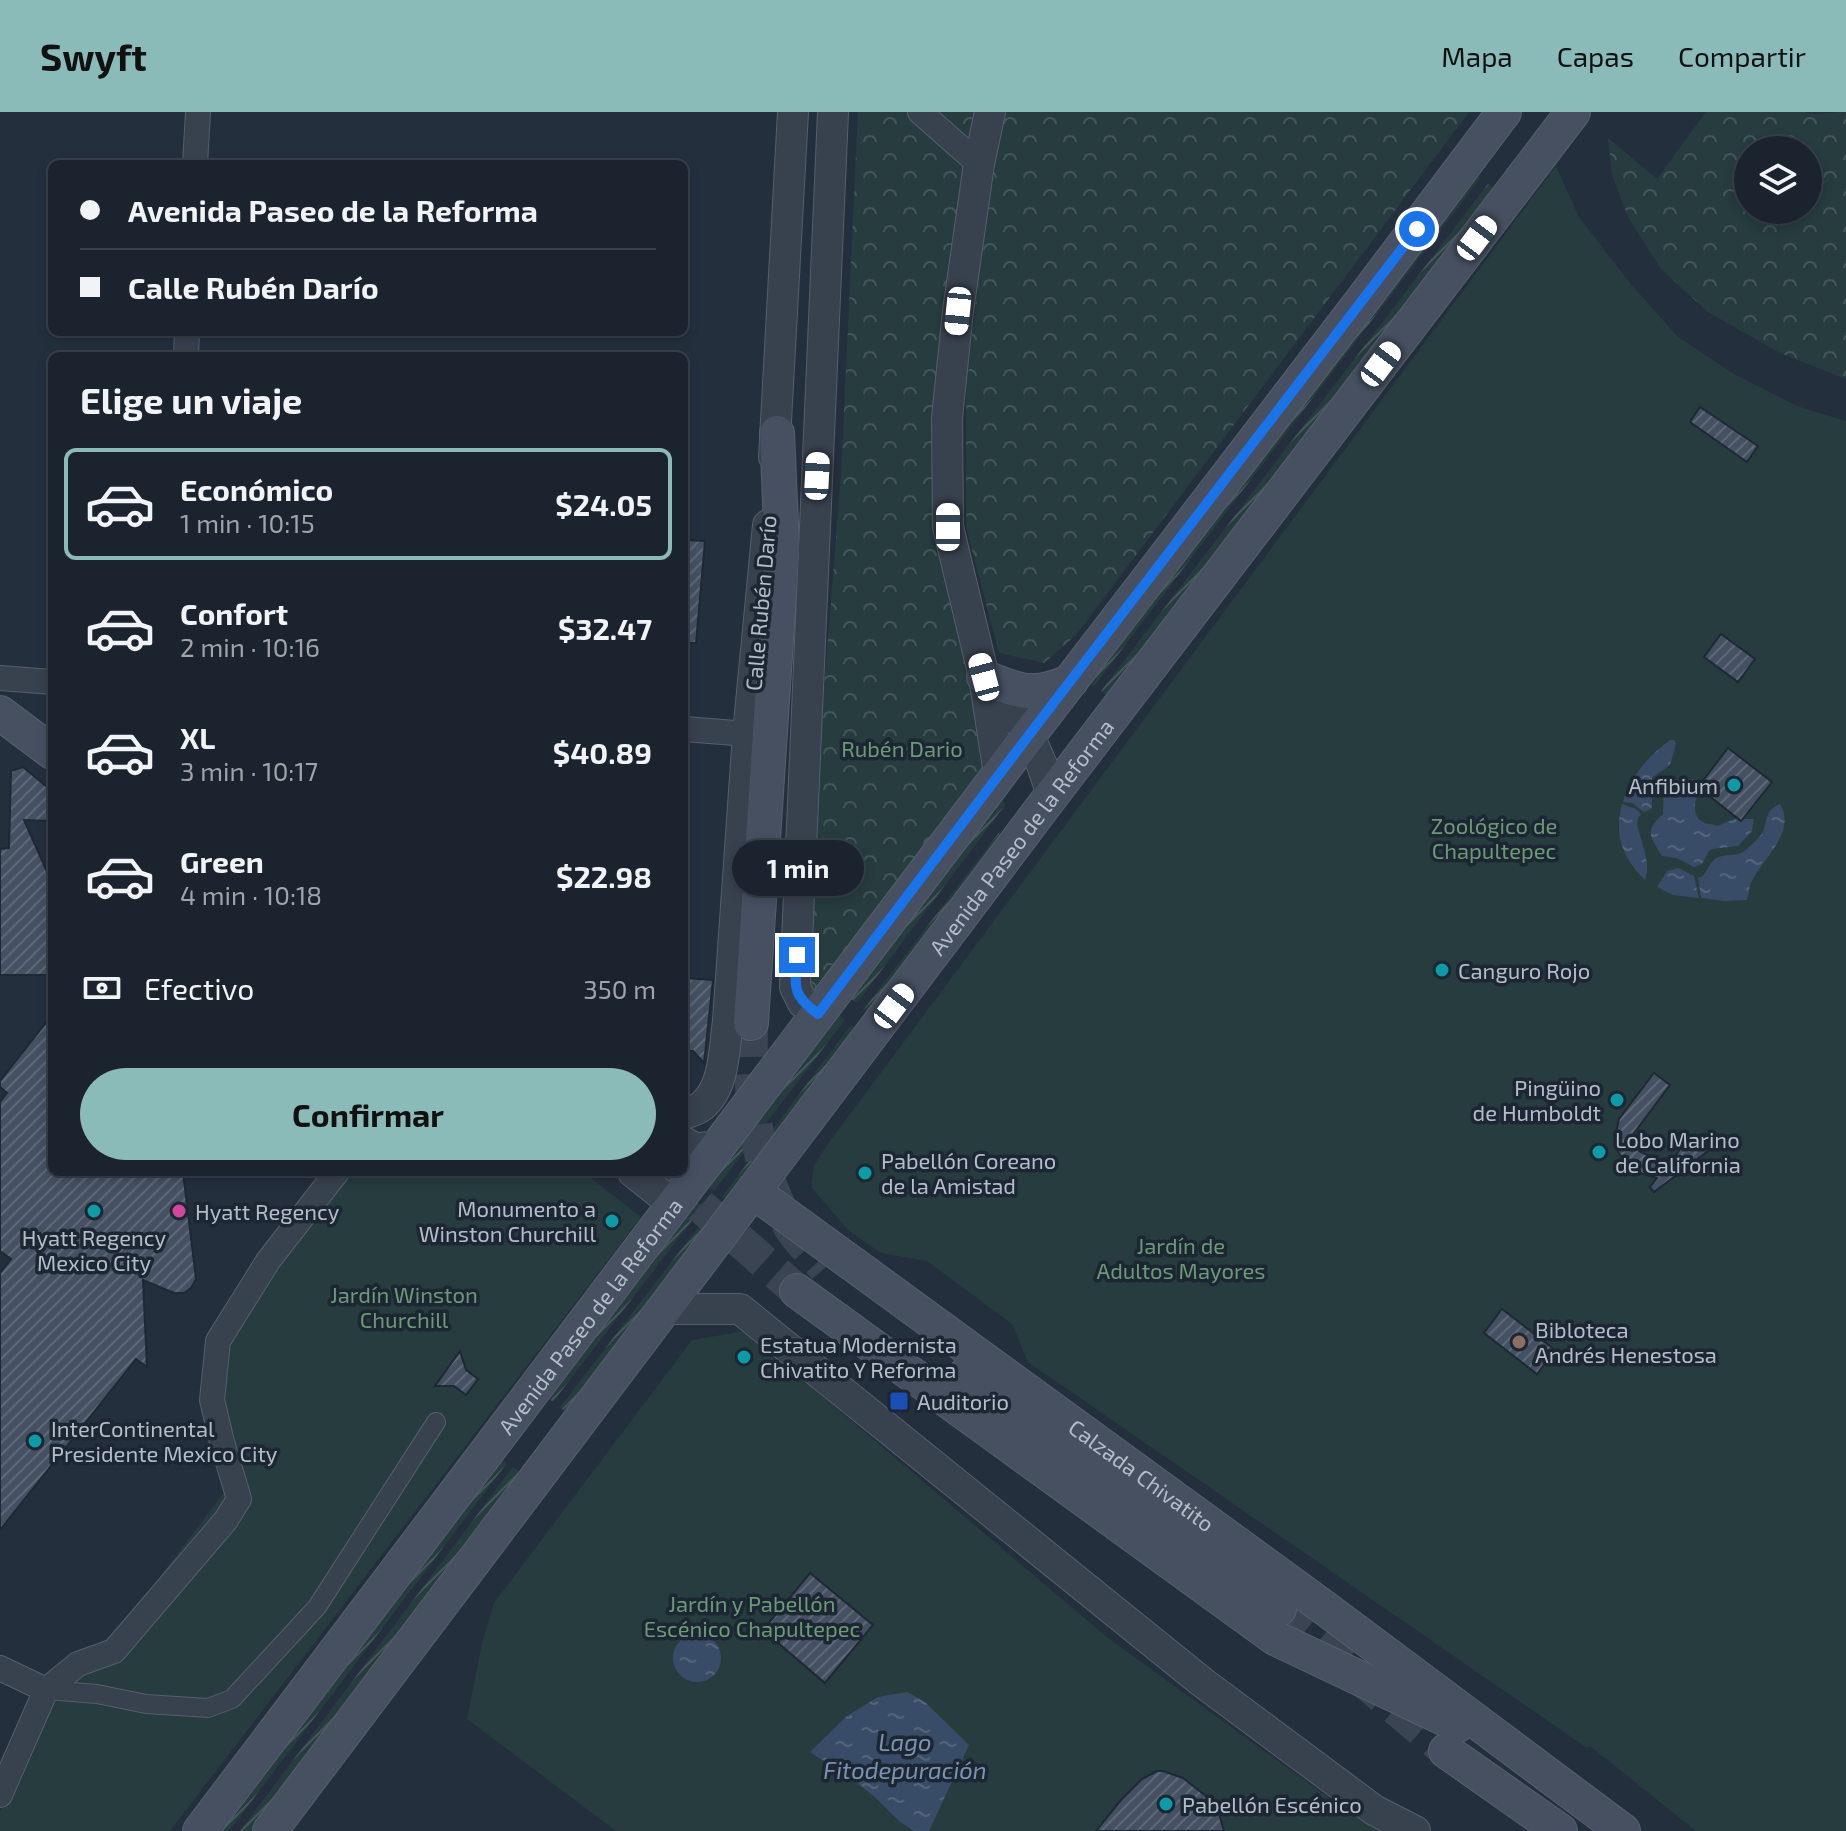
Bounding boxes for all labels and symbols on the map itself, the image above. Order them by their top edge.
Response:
route start [1399,211,1435,247]
car [1453,212,1501,264]
car [944,286,972,336]
car [1357,338,1405,390]
car [804,451,830,501]
car [936,503,960,551]
street label: Calle Rubén Darío [739,514,781,692]
car [966,651,1002,703]
street label: Avenida Paseo de la Reforma [923,714,1118,960]
park label: Rubén Dario [841,735,963,761]
place label: Anfibium [1628,772,1718,798]
marker: Anfibium [1725,776,1743,794]
park label: Zoológico de Chapultepec [1431,812,1557,863]
callout: 1 min [731,839,863,895]
route end [779,937,815,973]
place label: Canguro Rojo [1458,957,1590,984]
marker: Canguro Rojo [1433,961,1451,979]
car [870,980,918,1032]
place label: Pingüino de Humboldt [1473,1074,1601,1125]
marker: Pingüino de Humboldt [1608,1091,1626,1109]
place label: Lobo Marino de California [1615,1126,1741,1177]
marker: Lobo Marino de California [1590,1143,1608,1161]
place label: Pabellón Coreano de la Amistad [881,1147,1056,1198]
marker: Pabellón Coreano de la Amistad [856,1164,874,1182]
street label: Avenida Paseo de la Reforma [492,1193,687,1439]
place label: Monumento a Winston Churchill [419,1195,596,1246]
place label: Hyatt Regency [195,1198,340,1224]
marker: Hyatt Regency Mexico City [85,1202,103,1220]
marker: Hyatt Regency [170,1202,188,1220]
marker: Monumento a Winston Churchill [603,1212,621,1230]
place label: Hyatt Regency Mexico City [22,1224,167,1275]
park label: Jardín de Adultos Mayores [1096,1232,1266,1283]
park label: Jardín Winston Churchill [330,1281,478,1332]
place label: Bibloteca Andrés Henestosa [1535,1316,1717,1367]
place label: Estatua Modernista Chivatito Y Reforma [760,1331,957,1382]
marker: Bibloteca Andrés Henestosa [1510,1333,1528,1351]
marker: Estatua Modernista Chivatito Y Reforma [735,1348,753,1366]
place label: Auditorio [917,1388,1009,1414]
marker: Auditorio [888,1390,910,1412]
street label: Calzada Chivatito [1064,1413,1220,1536]
place label: InterContinental Presidente Mexico City [51,1415,278,1466]
marker: InterContinental Presidente Mexico City [26,1432,44,1450]
park label: Jardín y Pabellón Escénico Chapultepec [644,1590,860,1641]
water label: Lago Fitodepuración [823,1727,987,1784]
place label: Pabellón Escénico [1182,1791,1362,1817]
marker: Pabellón Escénico [1157,1795,1175,1813]

